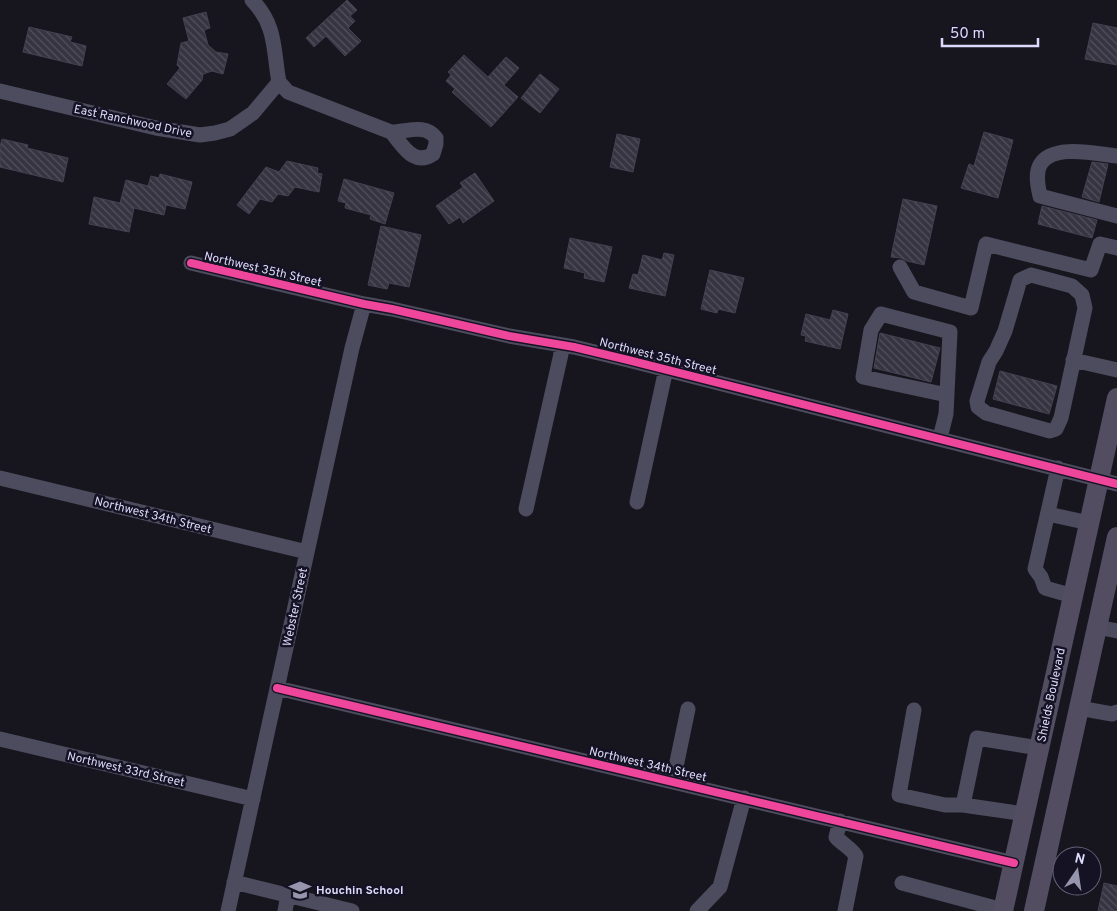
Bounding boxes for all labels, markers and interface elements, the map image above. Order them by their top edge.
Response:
scale bar [942,15,1038,47]
text: 50 m [950,25,985,44]
street label: East Ranchwood Drive [72,102,193,142]
street label: Northwest 35th Street [202,249,323,291]
street label: Northwest 35th Street [598,335,718,379]
street label: Northwest 34th Street [93,494,213,538]
street label: Webster Street [280,566,312,648]
street label: Shields Boulevard [1034,647,1070,744]
street label: Northwest 34th Street [587,744,708,786]
street label: Northwest 33rd Street [65,749,186,791]
north arrow [1052,846,1102,896]
text: N [1073,850,1086,869]
school or university icon: Houchin School [287,877,313,903]
place label: Houchin School [316,883,404,899]

